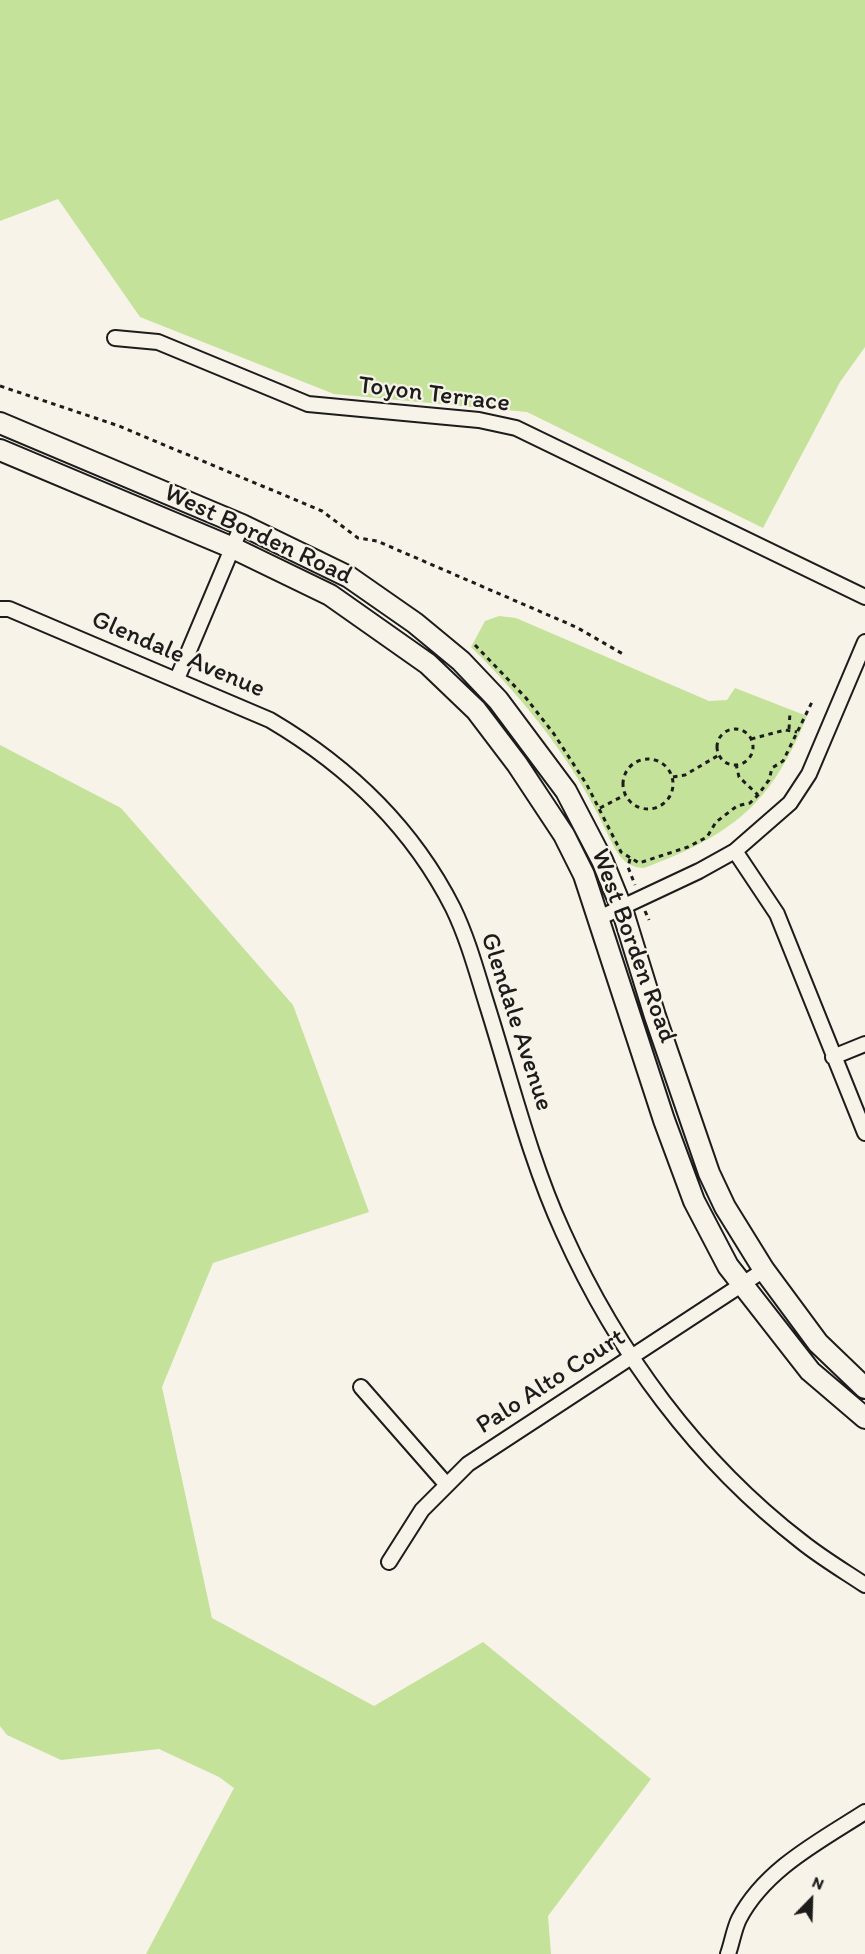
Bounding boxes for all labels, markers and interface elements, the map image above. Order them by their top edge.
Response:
street label: Toyon Terrace [356,370,512,420]
street label: West Borden Road [159,478,357,592]
street label: Glendale Avenue [87,604,269,706]
street label: West Borden Road [583,845,683,1047]
street label: Glendale Avenue [472,929,560,1115]
street label: Palo Alto Court [471,1322,631,1442]
north arrow [781,1870,841,1930]
text: N [810,1872,827,1894]

